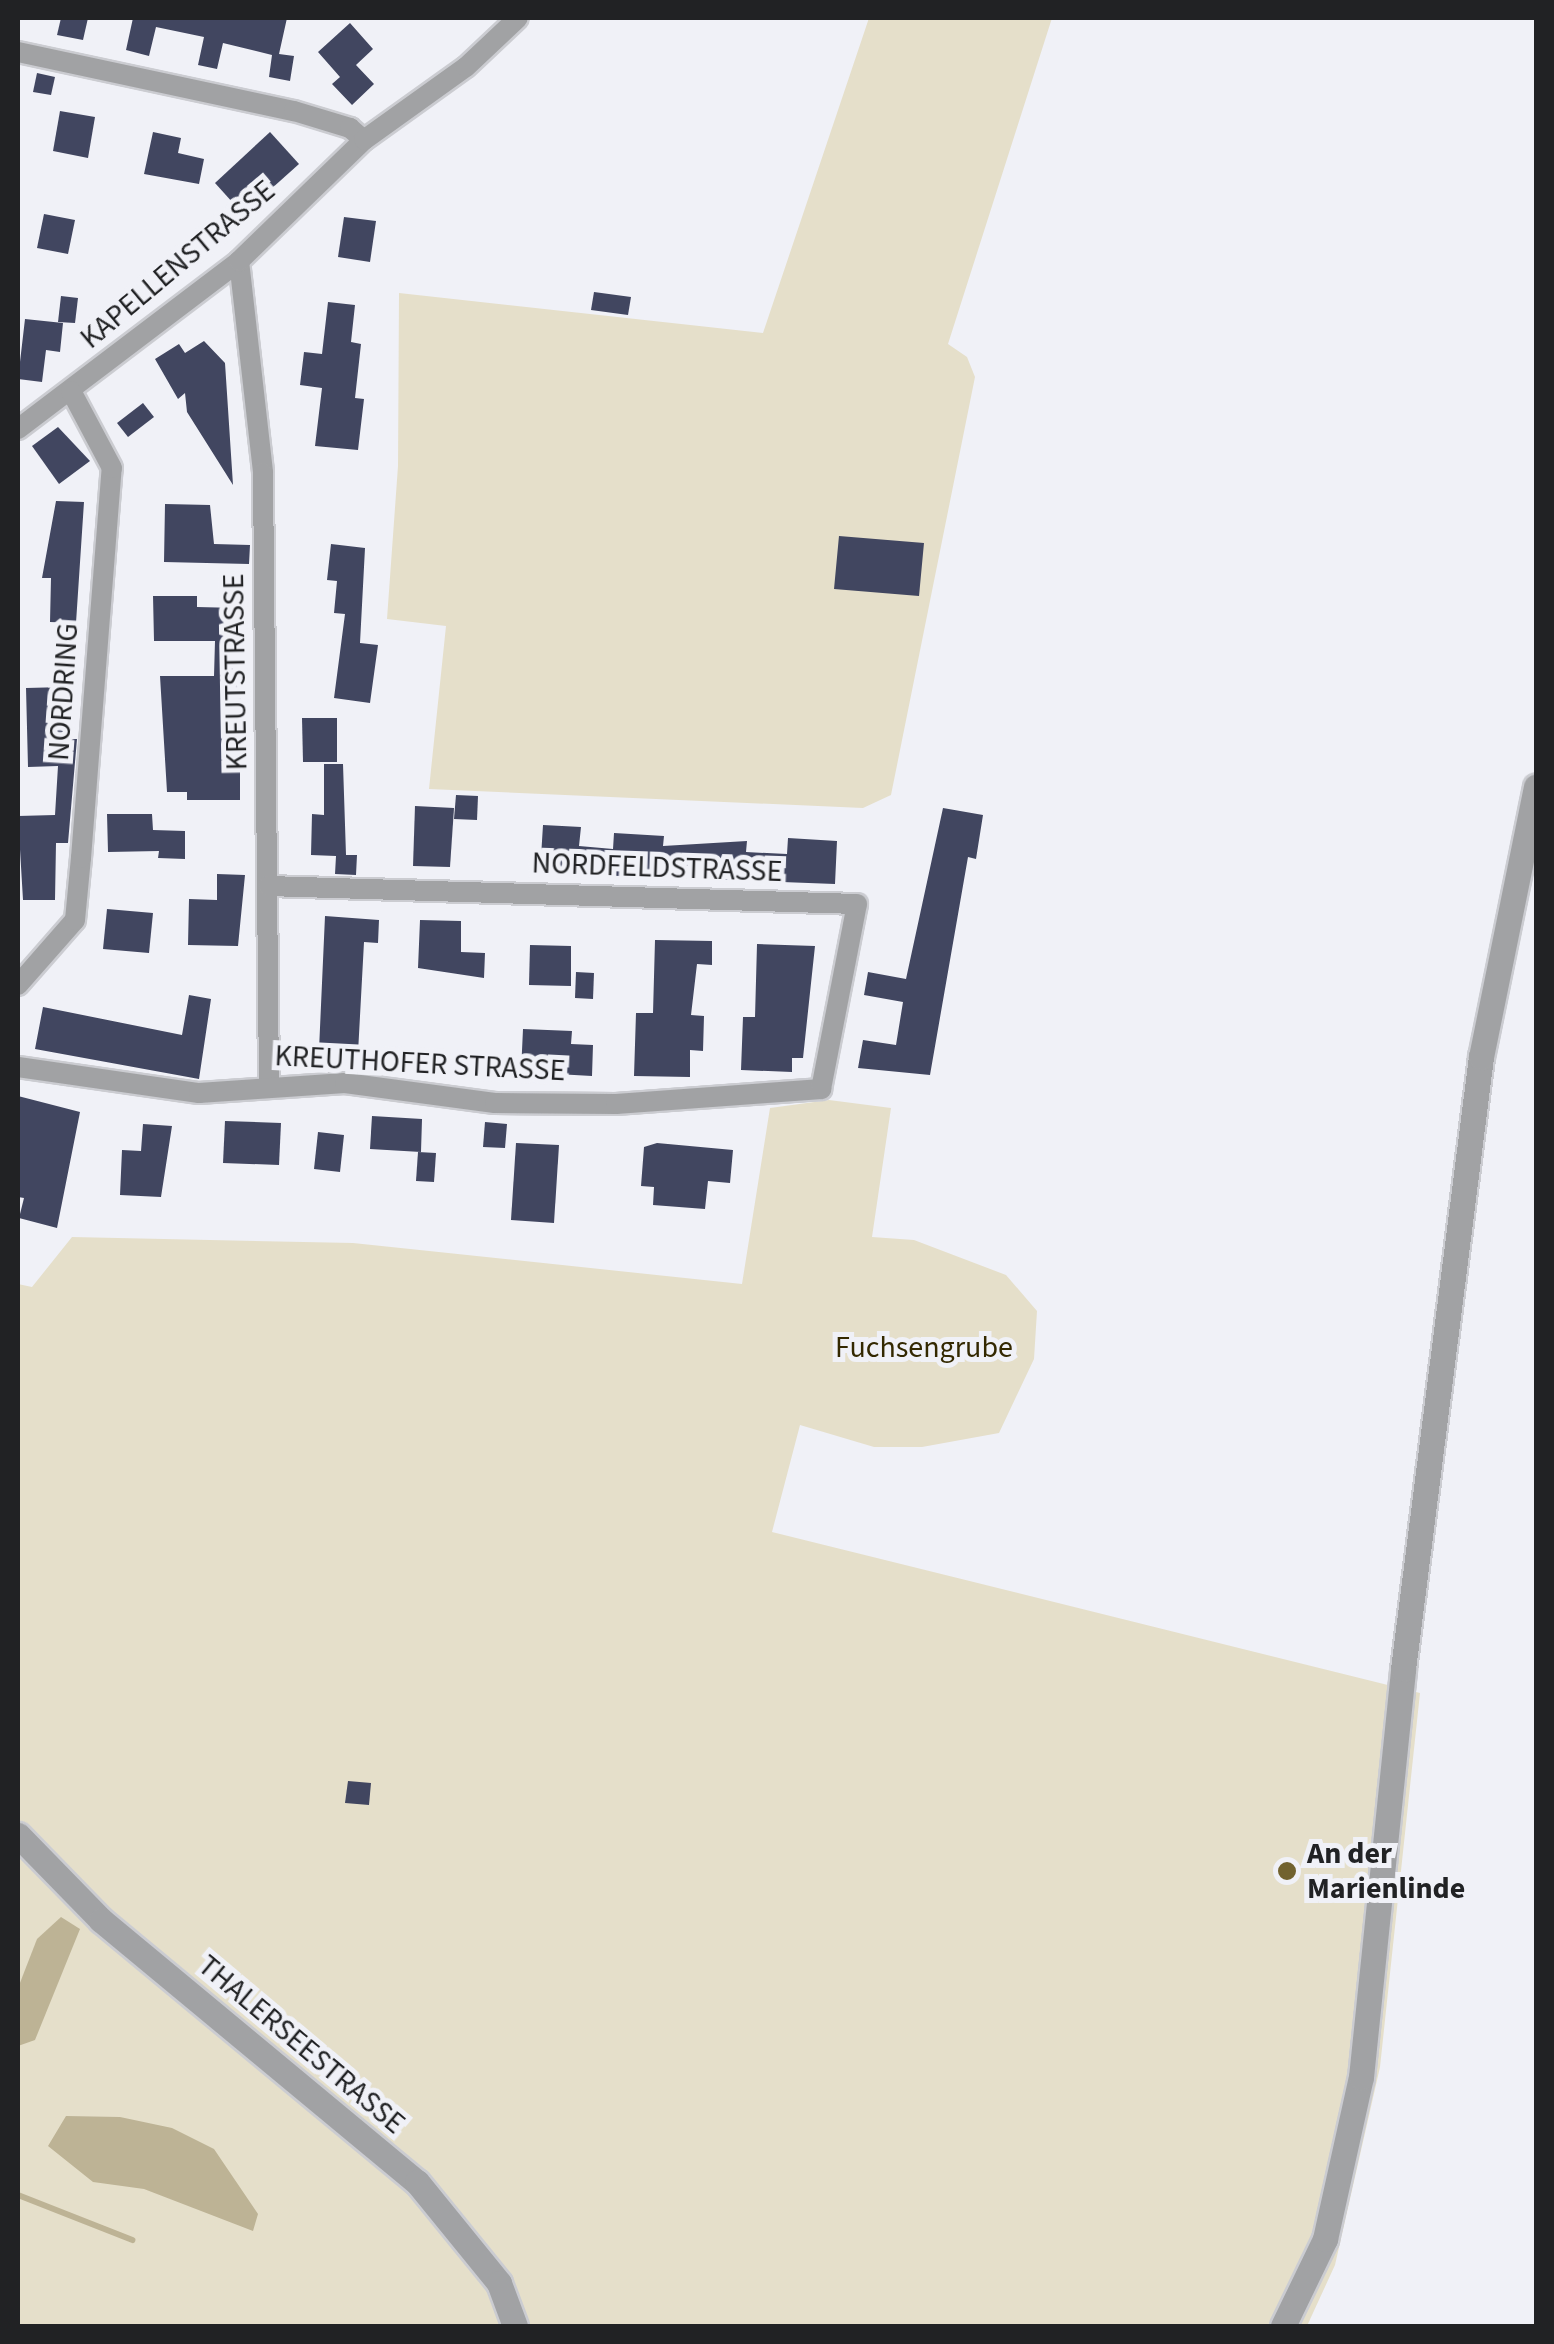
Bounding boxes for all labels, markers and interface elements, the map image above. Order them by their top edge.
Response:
street label: KAPELLENSTRASSE [73,173,283,357]
street label: KREUTSTRASSE [216,573,256,771]
street label: NORDRING [41,622,87,762]
street label: NORDFELDSTRASSE [531,846,783,890]
street label: KREUTHOFER STRASSE [274,1038,566,1090]
park label: Fuchsengrube [835,1330,1013,1366]
place label: An der Marienlinde [1307,1836,1465,1906]
marker: An der Marienlinde [1276,1860,1298,1882]
street label: THALERSEESTRASSE [190,1948,412,2142]

